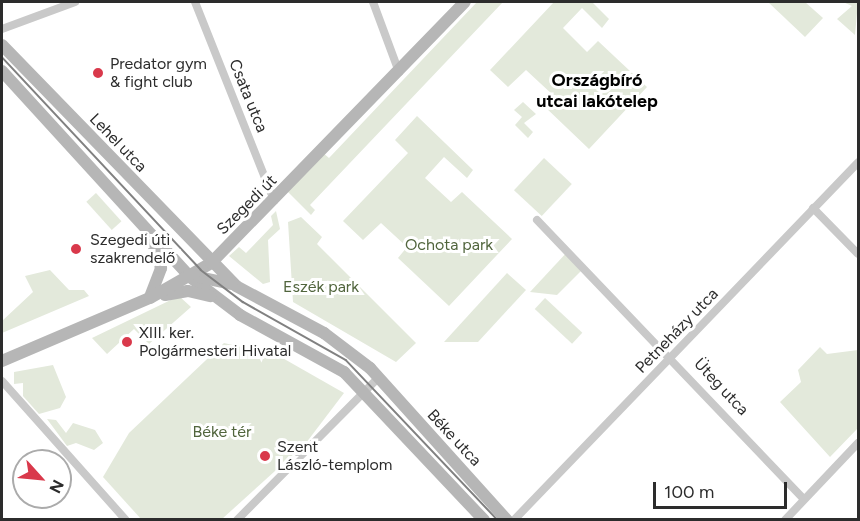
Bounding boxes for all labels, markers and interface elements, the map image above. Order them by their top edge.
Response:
place label: Predator gym & fight club [110,54,207,92]
street label: Csata utca [225,57,271,135]
marker: Predator gym & fight club [91,66,105,80]
district label: Országbíró utcai lakótelep [536,70,658,112]
street label: Lehel utca [85,110,151,176]
street label: Szegedi út [213,171,281,239]
place label: Szegedi úti szakrendelő [90,230,175,268]
park label: Ochota park [405,235,493,255]
marker: Szegedi úti szakrendelő [67,240,85,258]
park label: Eszék park [283,277,359,297]
street label: Petneházy utca [632,285,722,377]
place label: XIII. ker. Polgármesteri Hivatal [139,323,291,361]
marker: XIII. ker. Polgármesteri Hivatal [120,335,134,349]
street label: Üteg utca [690,354,752,420]
street label: Béke utca [423,406,485,470]
park label: Béke tér [193,422,251,442]
place label: Szent László-templom [277,437,392,475]
north arrow [12,449,72,509]
marker: Szent László-templom [258,449,272,463]
scale bar [656,470,790,508]
text: N [45,477,68,496]
text: 100 m [664,481,714,503]

